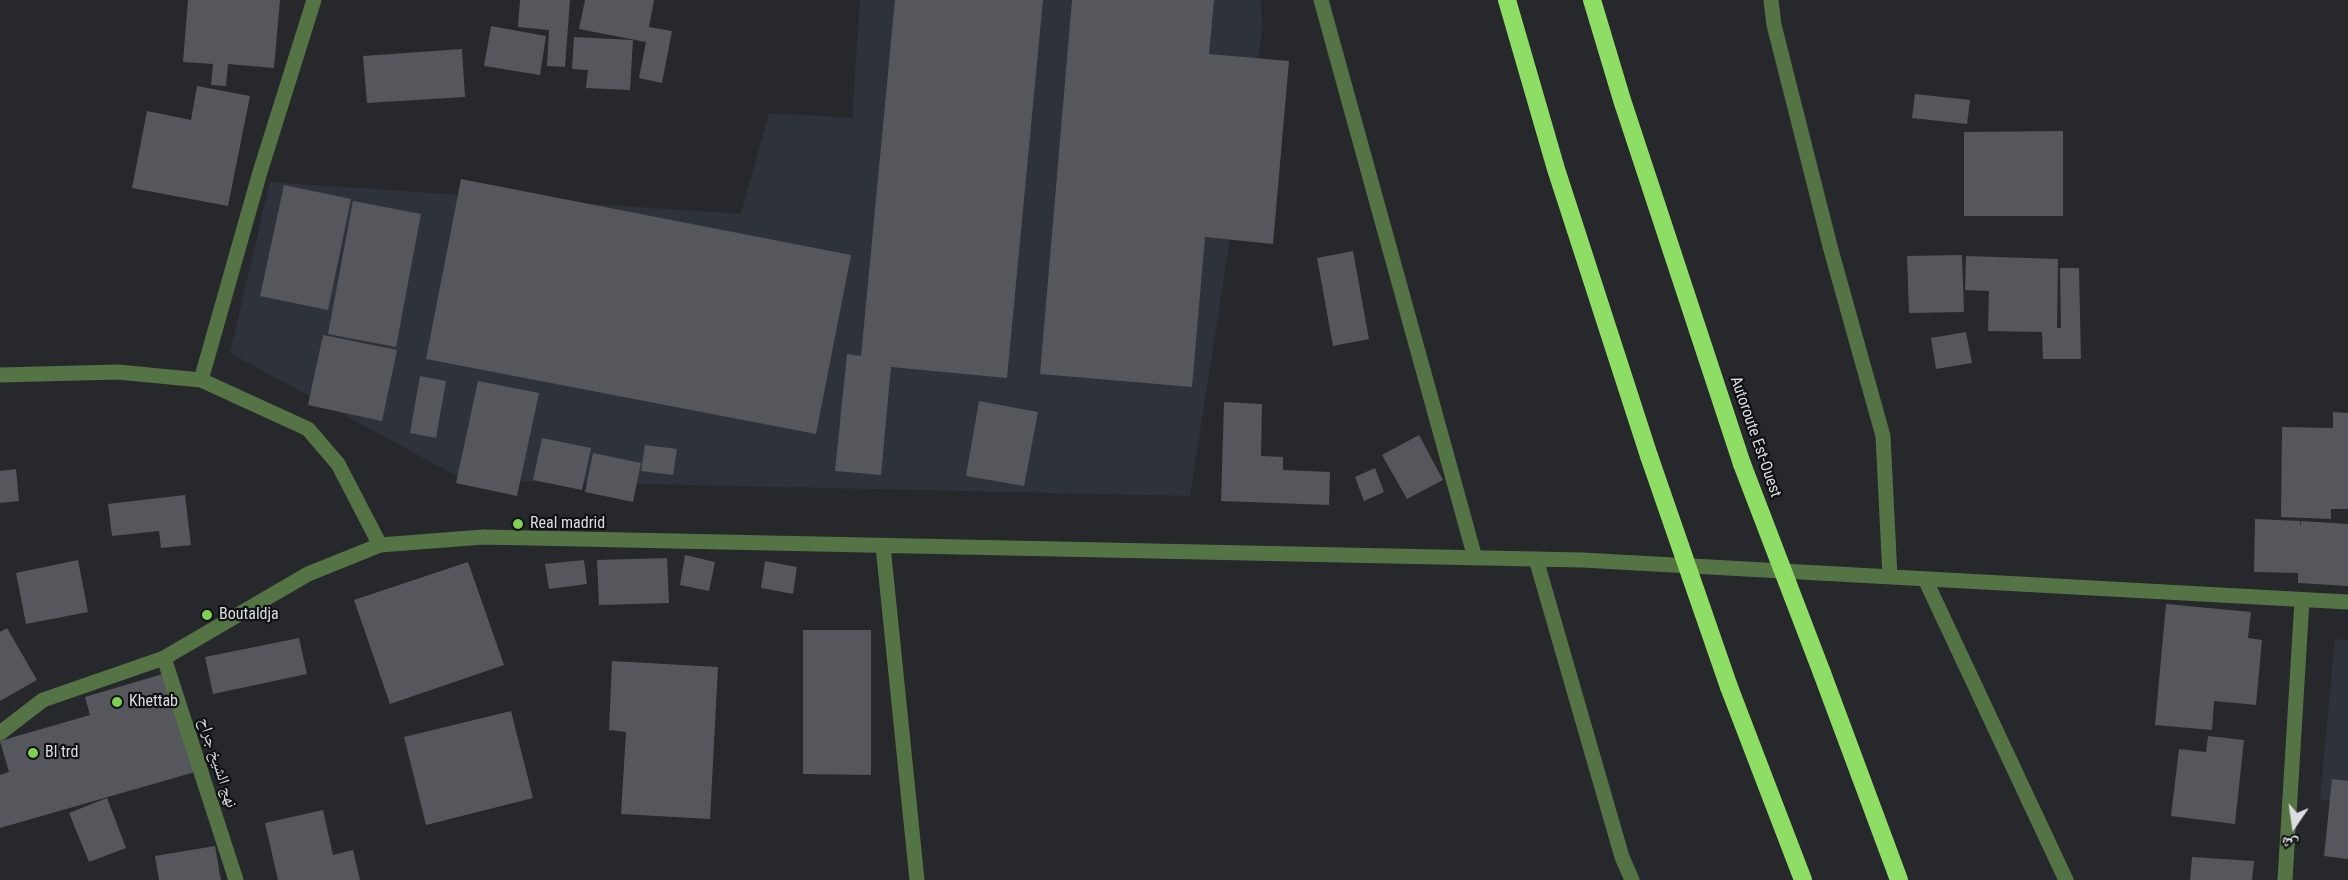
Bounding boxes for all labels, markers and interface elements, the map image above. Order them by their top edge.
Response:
street label: Autoroute Est-Ouest [1725,374,1785,500]
place label: Real madrid [530,514,605,534]
marker: Real madrid [511,517,525,531]
place label: Boutaldja [219,605,279,625]
marker: Boutaldja [200,608,214,622]
place label: Khettab [129,692,178,712]
marker: Khettab [110,695,124,709]
street label: نهج الشيخ جراح [193,716,241,810]
place label: Bl trd [45,743,78,763]
marker: Bl trd [26,746,40,760]
north arrow [2264,796,2324,856]
text: ش [2279,833,2300,855]

